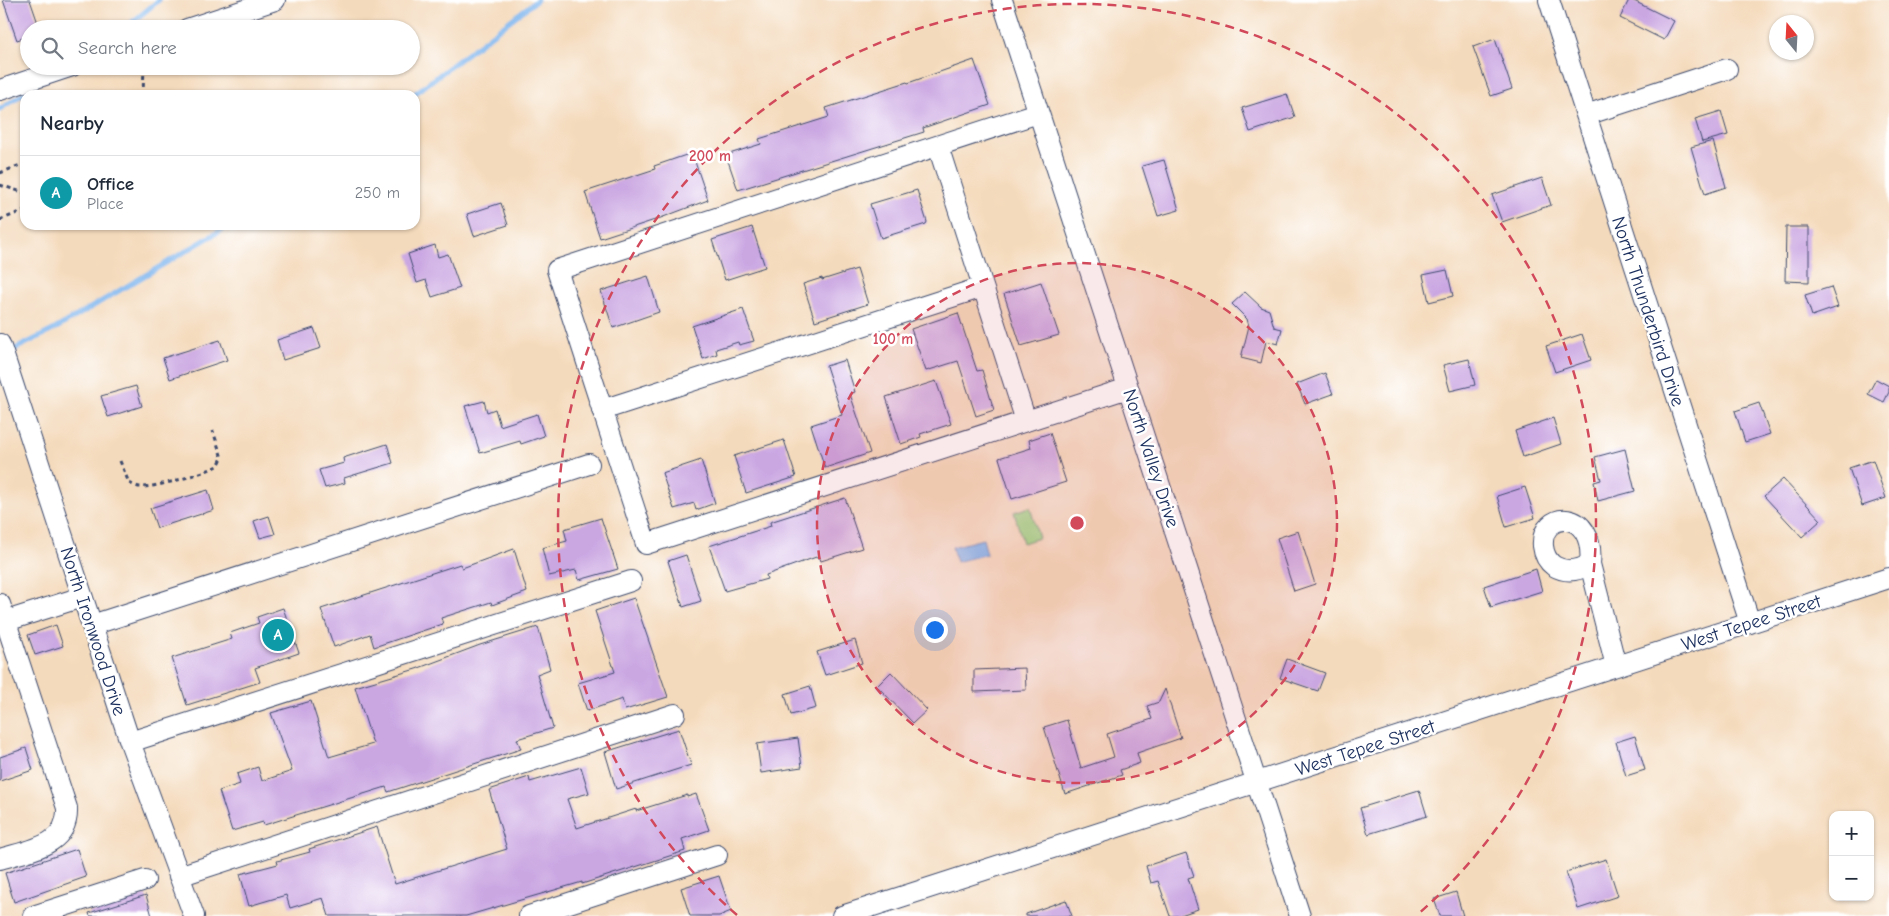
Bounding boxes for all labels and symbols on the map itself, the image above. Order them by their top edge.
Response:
north arrow [1769,15,1814,60]
text: 200 m [689,147,731,165]
street label: North Thunderbird Drive [1607,214,1689,409]
text: 100 m [873,330,913,348]
street label: North Valley Drive [1118,386,1184,530]
centre of rings [1068,514,1086,532]
street label: North Ironwood Drive [55,544,131,718]
street label: West Tepee Street [1679,590,1824,656]
pin: A [262,616,294,654]
your location [922,617,948,643]
street label: West Tepee Street [1293,715,1438,781]

